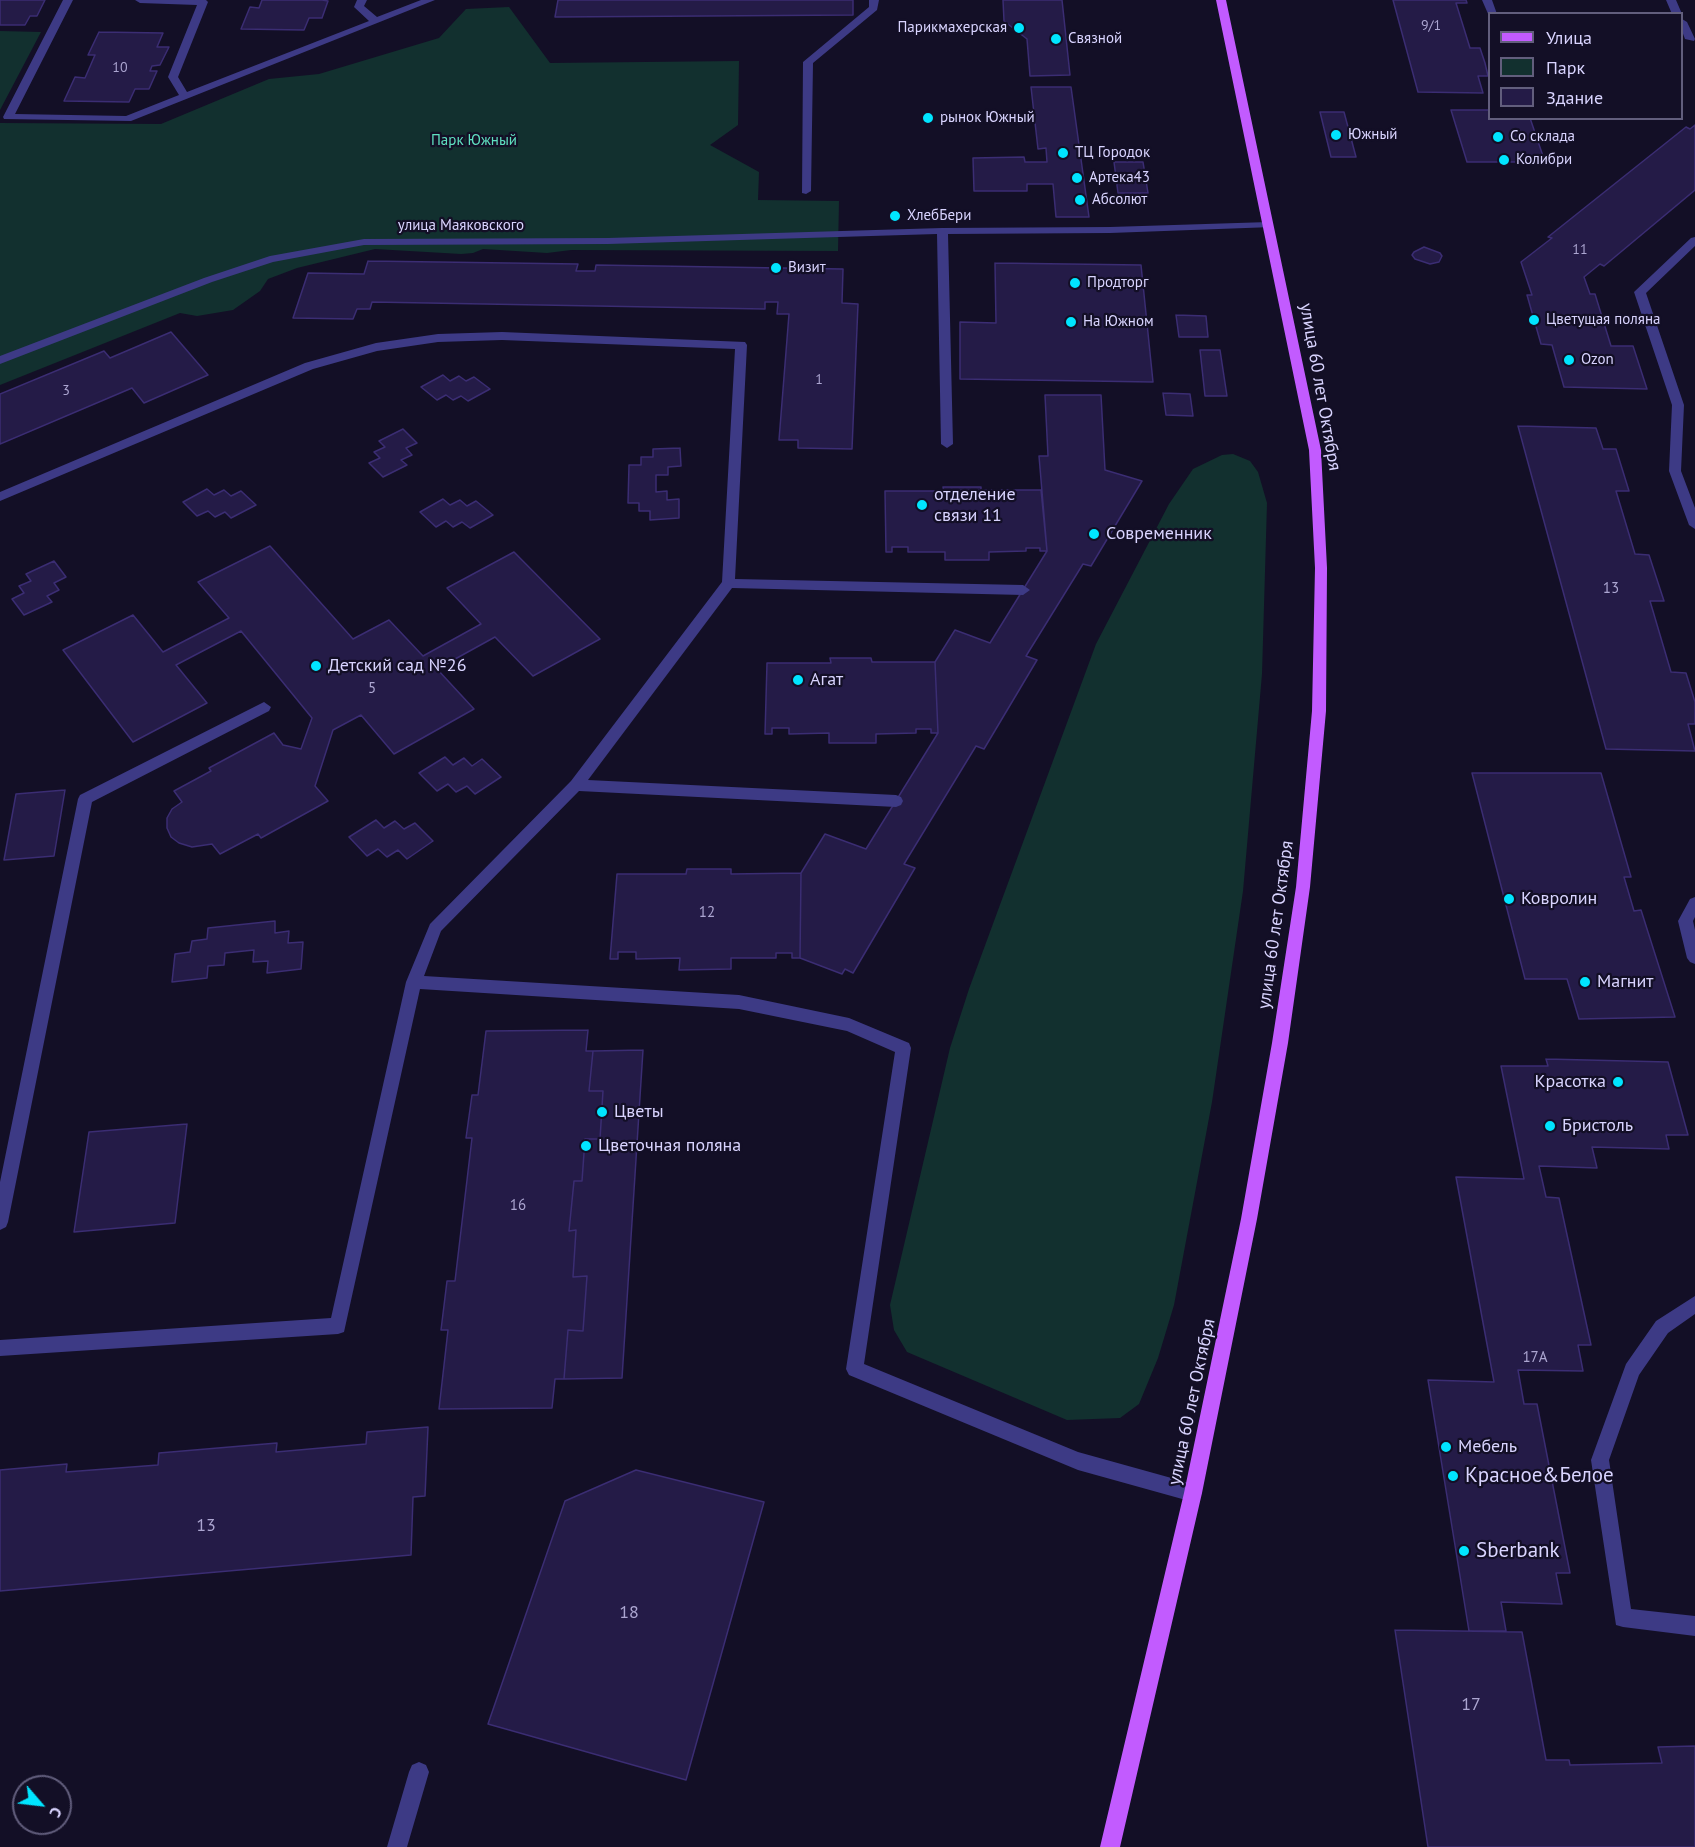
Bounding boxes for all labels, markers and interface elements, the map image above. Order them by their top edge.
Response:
legend [1488,12,1683,120]
house number: 9/1 [1421,18,1441,34]
place label: Парикмахерская [897,19,1007,37]
marker: Парикмахерская [1012,21,1026,35]
text: Улица [1546,26,1592,49]
place label: Связной [1068,30,1122,48]
marker: Связной [1049,32,1063,46]
text: Парк [1546,56,1585,79]
house number: 10 [112,60,128,76]
text: Здание [1546,86,1603,109]
place label: рынок Южный [940,109,1035,127]
marker: рынок Южный [921,111,935,125]
place label: Южный [1348,126,1397,144]
marker: Южный [1329,128,1343,142]
place label: Со склада [1510,128,1575,146]
marker: Со склада [1491,130,1505,144]
park label: Парк Южный [431,132,517,150]
place label: ТЦ Городок [1075,144,1150,162]
marker: ТЦ Городок [1056,146,1070,160]
place label: Колибри [1516,151,1572,169]
marker: Колибри [1497,153,1511,167]
place label: Артека43 [1089,169,1150,187]
marker: Артека43 [1070,171,1084,185]
place label: Абсолют [1092,191,1147,209]
marker: Абсолют [1073,193,1087,207]
place label: ХлебБери [907,207,971,225]
marker: ХлебБери [888,209,902,223]
street label: улица Маяковского [398,217,524,235]
house number: 11 [1572,242,1588,258]
place label: Визит [788,259,826,277]
marker: Визит [769,261,783,275]
place label: Продторг [1087,274,1148,292]
marker: Продторг [1068,276,1082,290]
street label: улица 60 лет Октября [1295,302,1345,472]
place label: Цветущая поляна [1546,311,1660,329]
place label: На Южном [1083,313,1154,331]
marker: Цветущая поляна [1527,313,1541,327]
marker: На Южном [1064,315,1078,329]
place label: Ozon [1581,351,1614,369]
marker: Ozon [1562,353,1576,367]
house number: 1 [815,372,823,388]
house number: 3 [62,383,70,399]
place label: отделение связи 11 [934,484,1016,526]
marker: отделение связи 11 [915,498,929,512]
place label: Современник [1106,523,1212,545]
marker: Современник [1087,527,1101,541]
house number: 13 [1603,580,1619,598]
place label: Детский сад №26 [328,655,466,677]
marker: Детский сад №26 [309,659,323,673]
place label: Агат [810,669,843,691]
marker: Агат [791,673,805,687]
house number: 5 [368,680,376,698]
street label: улица 60 лет Октября [1253,839,1299,1011]
place label: Ковролин [1521,888,1597,910]
marker: Ковролин [1502,892,1516,906]
house number: 12 [699,904,715,922]
place label: Магнит [1597,971,1654,993]
marker: Магнит [1578,975,1592,989]
place label: Красотка [1535,1071,1606,1093]
marker: Красотка [1611,1075,1625,1089]
place label: Цветы [614,1101,664,1123]
marker: Цветы [595,1105,609,1119]
place label: Бристоль [1562,1115,1633,1137]
marker: Бристоль [1543,1119,1557,1133]
place label: Цветочная поляна [598,1135,741,1157]
marker: Цветочная поляна [579,1139,593,1153]
house number: 16 [510,1197,526,1215]
street label: улица 60 лет Октября [1164,1317,1220,1487]
house number: 17А [1522,1349,1548,1367]
place label: Мебель [1458,1436,1517,1458]
marker: Мебель [1439,1440,1453,1454]
place label: Красное&Белое [1465,1463,1614,1489]
marker: Красное&Белое [1446,1469,1460,1483]
house number: 13 [196,1515,216,1537]
place label: Sberbank [1476,1538,1560,1564]
marker: Sberbank [1457,1544,1471,1558]
house number: 18 [619,1602,639,1624]
house number: 17 [1461,1694,1481,1716]
north arrow [12,1775,72,1835]
text: С [45,1804,67,1821]

